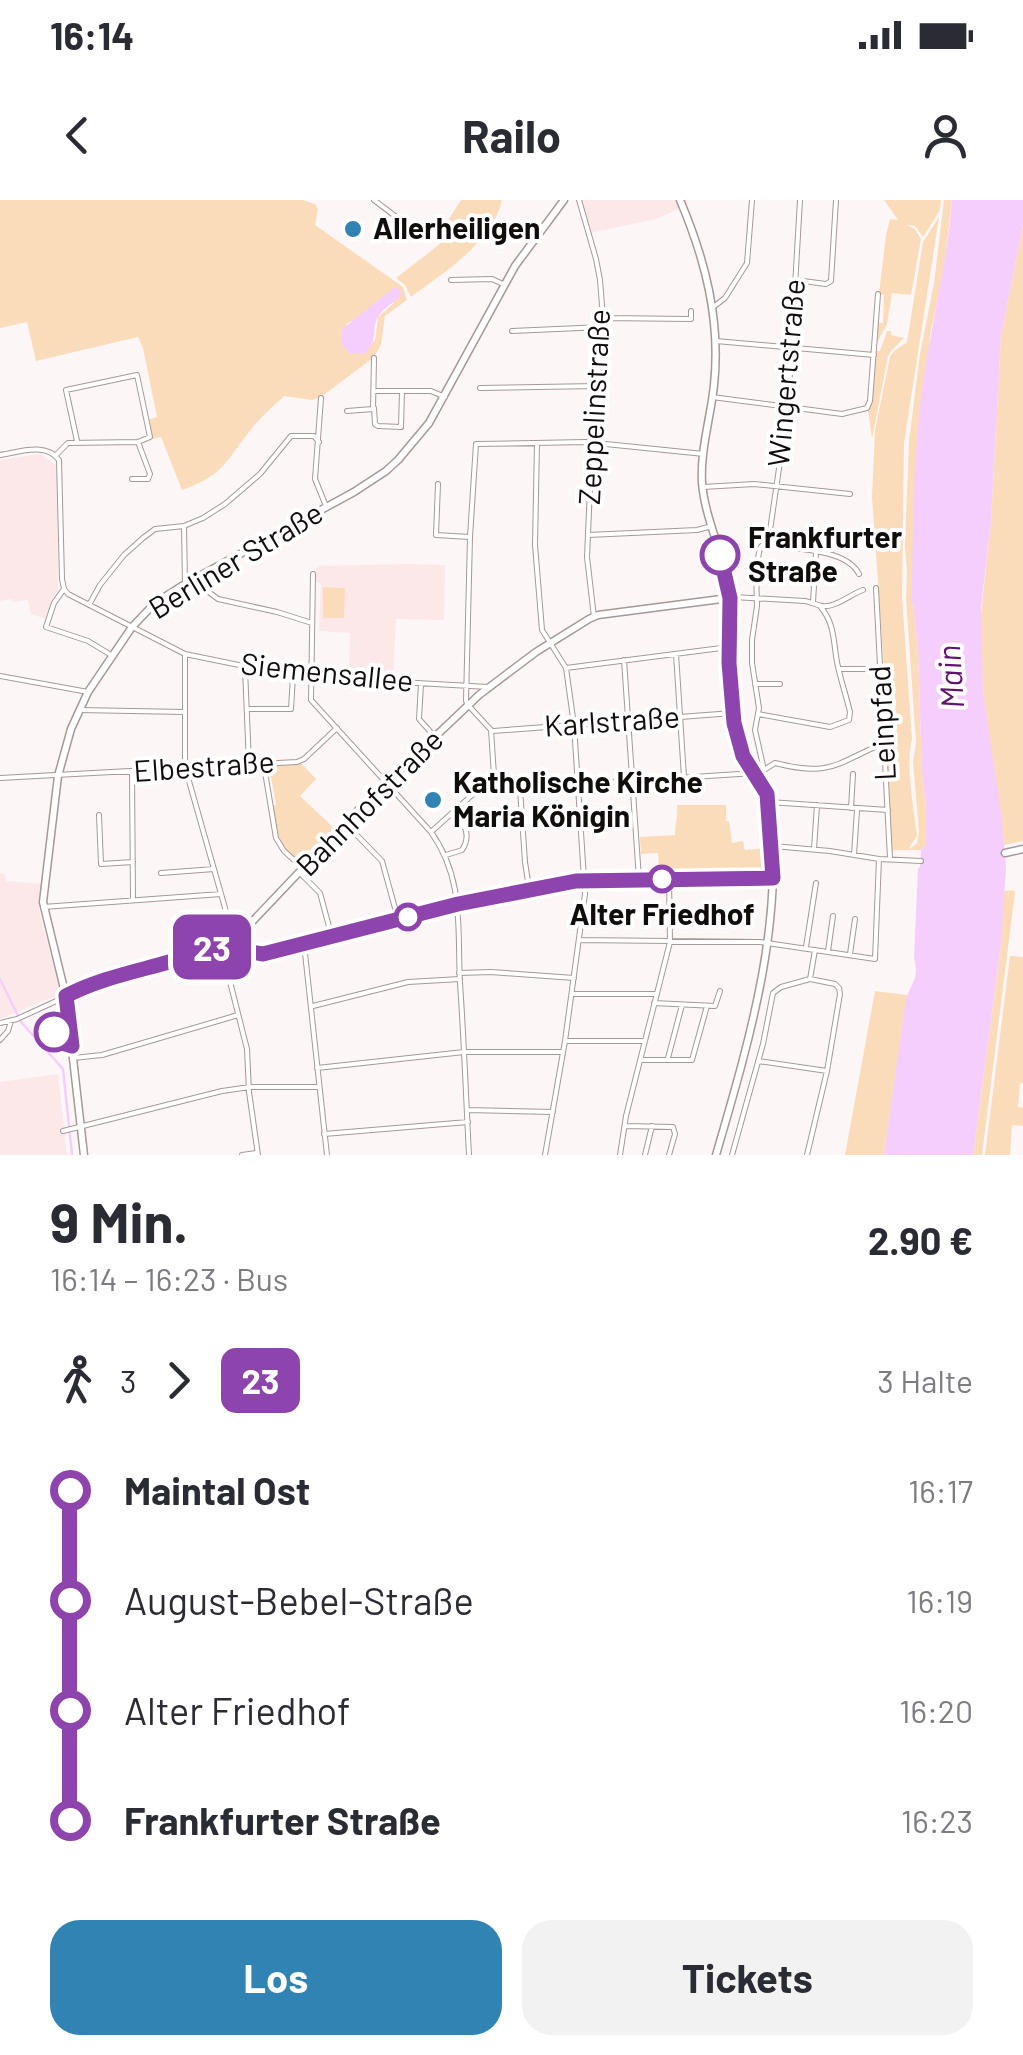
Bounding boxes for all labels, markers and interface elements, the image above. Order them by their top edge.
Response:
text: 16:14 [50,12,134,58]
icon: back [50,108,105,163]
text: Railo [462,108,561,162]
icon: person [918,108,973,163]
place label: Allerheiligen [373,209,540,245]
marker: Allerheiligen [342,218,364,240]
street label: Wingertstraße [759,277,811,468]
street label: Zeppelinstraße [570,308,616,506]
street label: Berliner Straße [141,493,328,625]
place label: Frankfurter Straße [748,518,903,588]
marker: Frankfurter Straße [701,536,739,574]
street label: Siemensallee [239,644,415,698]
water label: Main [928,644,970,710]
street label: Leinpfad [860,665,902,782]
street label: Karlstraße [543,697,681,743]
street label: Bahnhofstraße [288,721,449,882]
street label: Elbestraße [132,742,276,788]
place label: Katholische Kirche Maria Königin [453,763,703,833]
marker: Katholische Kirche Maria Königin [422,789,444,811]
marker: Alter Friedhof [649,866,675,892]
place label: Alter Friedhof [569,895,755,931]
unlabelled marker [395,904,421,930]
line badge: 23 [167,914,257,980]
text: 23 [193,926,231,968]
unlabelled marker [35,1013,73,1051]
text: 9 Min. [50,1188,188,1254]
text: 2.90 € [868,1217,973,1263]
text: 16:14 – 16:23 · Bus [50,1259,288,1297]
icon: walk [50,1353,105,1408]
icon: forward [151,1353,206,1408]
text: 23 [241,1359,280,1401]
text: 3 [120,1361,136,1399]
text: 3 Halte [877,1361,973,1399]
text: Maintal Ost [124,1467,310,1513]
text: 16:17 [908,1471,973,1509]
text: August-Bebel-Straße [124,1577,474,1623]
text: 16:19 [907,1581,973,1619]
text: Alter Friedhof [124,1687,351,1733]
text: 16:20 [899,1691,973,1729]
text: Frankfurter Straße [124,1797,441,1843]
text: 16:23 [901,1801,973,1839]
button: Los [50,1920,502,2035]
button: Tickets [522,1920,973,2035]

